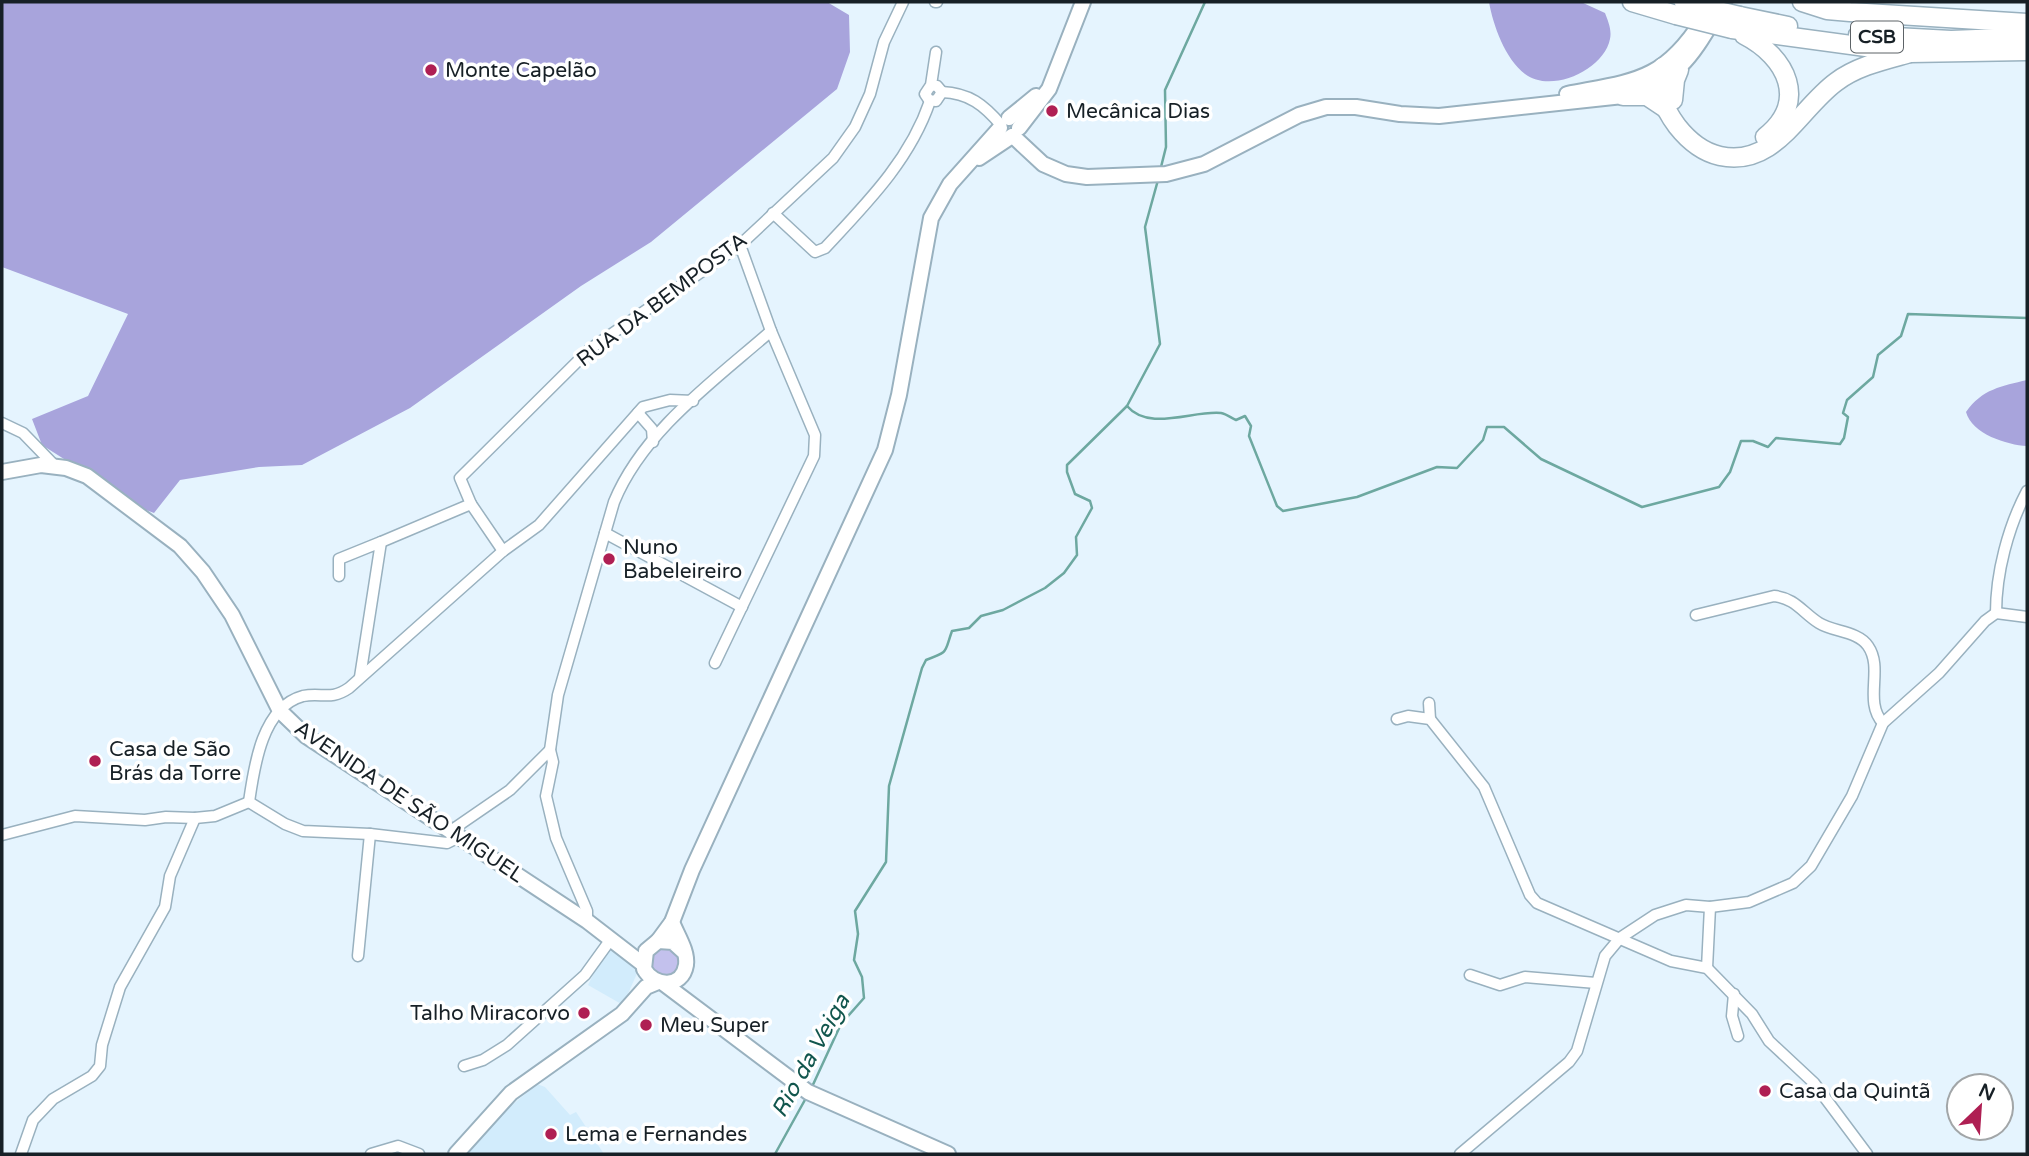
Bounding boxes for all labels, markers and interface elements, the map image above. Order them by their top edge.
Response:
road number: CSB [1851,22,1903,52]
place label: Monte Capelão [445,58,597,83]
marker: Monte Capelão [423,62,439,78]
place label: Mecânica Dias [1066,99,1210,124]
marker: Mecânica Dias [1044,103,1060,119]
street label: RUA DA BEMPOSTA [572,228,752,372]
place label: Nuno Babeleireiro [623,535,742,584]
marker: Nuno Babeleireiro [601,551,617,567]
street label: AVENIDA DE SÃO MIGUEL [290,716,528,888]
place label: Casa de São Brás da Torre [109,737,241,786]
marker: Casa de São Brás da Torre [87,753,103,769]
water label: Rio da Veiga [766,989,857,1122]
place label: Talho Miracorvo [410,1001,570,1026]
marker: Talho Miracorvo [576,1005,592,1021]
place label: Meu Super [660,1013,769,1038]
marker: Meu Super [638,1017,654,1033]
north arrow [1945,1072,2015,1142]
place label: Casa da Quintã [1779,1079,1931,1104]
text: N [1975,1079,1998,1106]
marker: Casa da Quintã [1757,1083,1773,1099]
place label: Lema e Fernandes [565,1122,747,1147]
marker: Lema e Fernandes [543,1126,559,1142]

